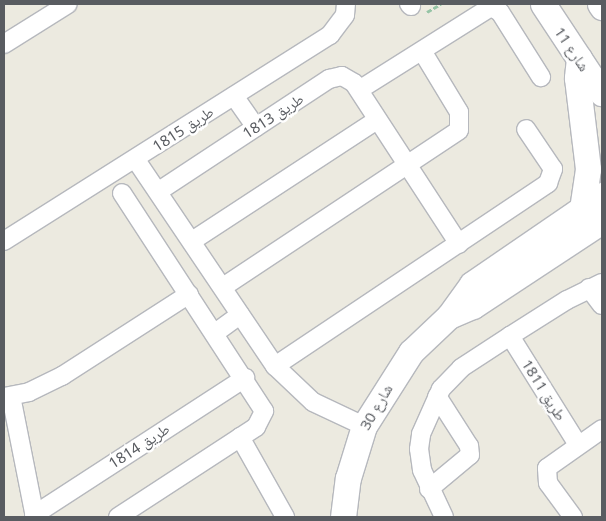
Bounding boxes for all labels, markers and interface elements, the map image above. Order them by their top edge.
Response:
street label: شارع 11 [551,23,593,75]
street label: طريق 1813 [239,90,307,142]
street label: طريق 1815 [149,103,217,155]
street label: طريق 1811 [518,356,570,424]
street label: شارع 30 [356,381,396,433]
street label: طريق 1814 [105,420,173,472]

